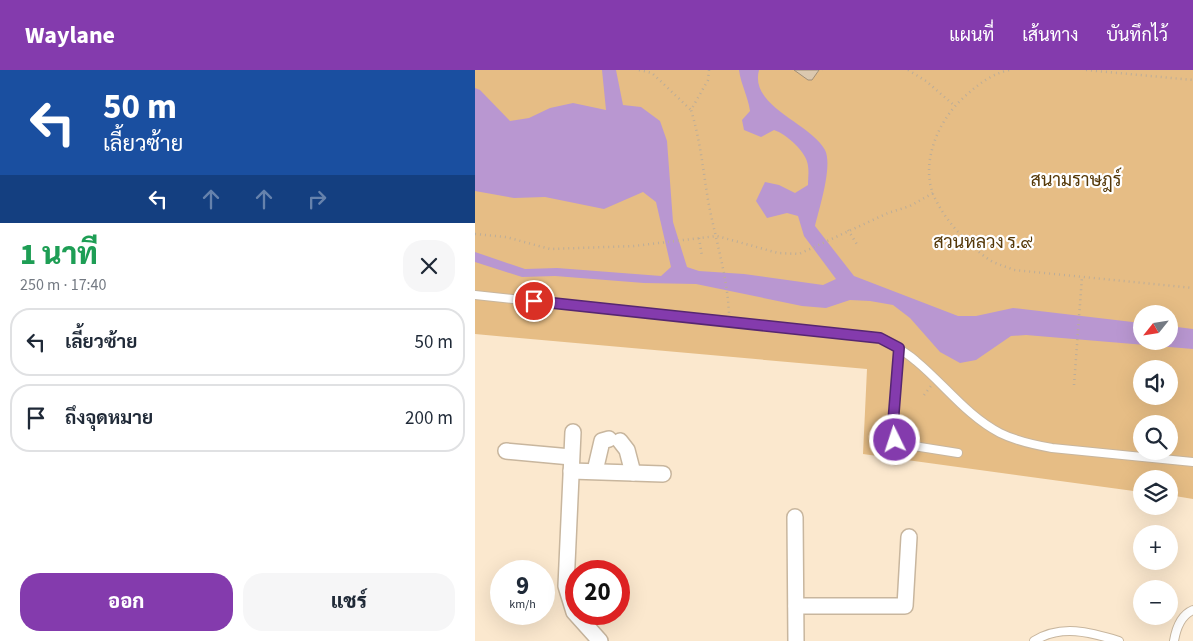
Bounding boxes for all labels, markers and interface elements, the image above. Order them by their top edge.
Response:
text: Waylane [25,18,115,53]
text: แผนที่ [949,23,994,48]
text: เส้นทาง [1022,23,1078,48]
text: บันทึกไว้ [1106,23,1168,48]
text: 50 m [103,82,177,132]
icon: left [20,90,85,155]
text: เลี้ยวซ้าย [103,128,183,160]
park label: สนามราษฎร์ [1030,167,1122,193]
icon: left [144,185,172,213]
icon: ahead [197,185,225,213]
icon: ahead [250,185,278,213]
icon: right [303,185,331,213]
park label: สวนหลวง ร.๙ [933,230,1033,255]
text: 1 นาที [20,233,98,276]
button: close [403,240,455,292]
text: 250 m · 17:40 [20,274,107,296]
pin [513,280,555,322]
icon: arrive [520,287,548,315]
north arrow [1133,305,1177,350]
map controls [1133,305,1178,625]
icon: left [22,328,50,356]
text: เลี้ยวซ้าย [65,329,137,356]
text: 50 m [415,329,453,356]
button: sound [1133,360,1178,405]
icon: arrive [22,404,50,432]
text: ถึงจุดหมาย [65,405,153,432]
text: 200 m [405,405,453,432]
position arrow [868,413,920,465]
button: search [1133,415,1178,460]
button: layers [1133,470,1178,515]
button: + [1133,525,1178,570]
speed limit sign: 20 [565,560,630,625]
text: 9 [516,568,529,604]
button: ออก [20,573,233,631]
button: แชร์ [243,573,455,631]
button: − [1133,580,1178,625]
text: km/h [509,596,536,613]

